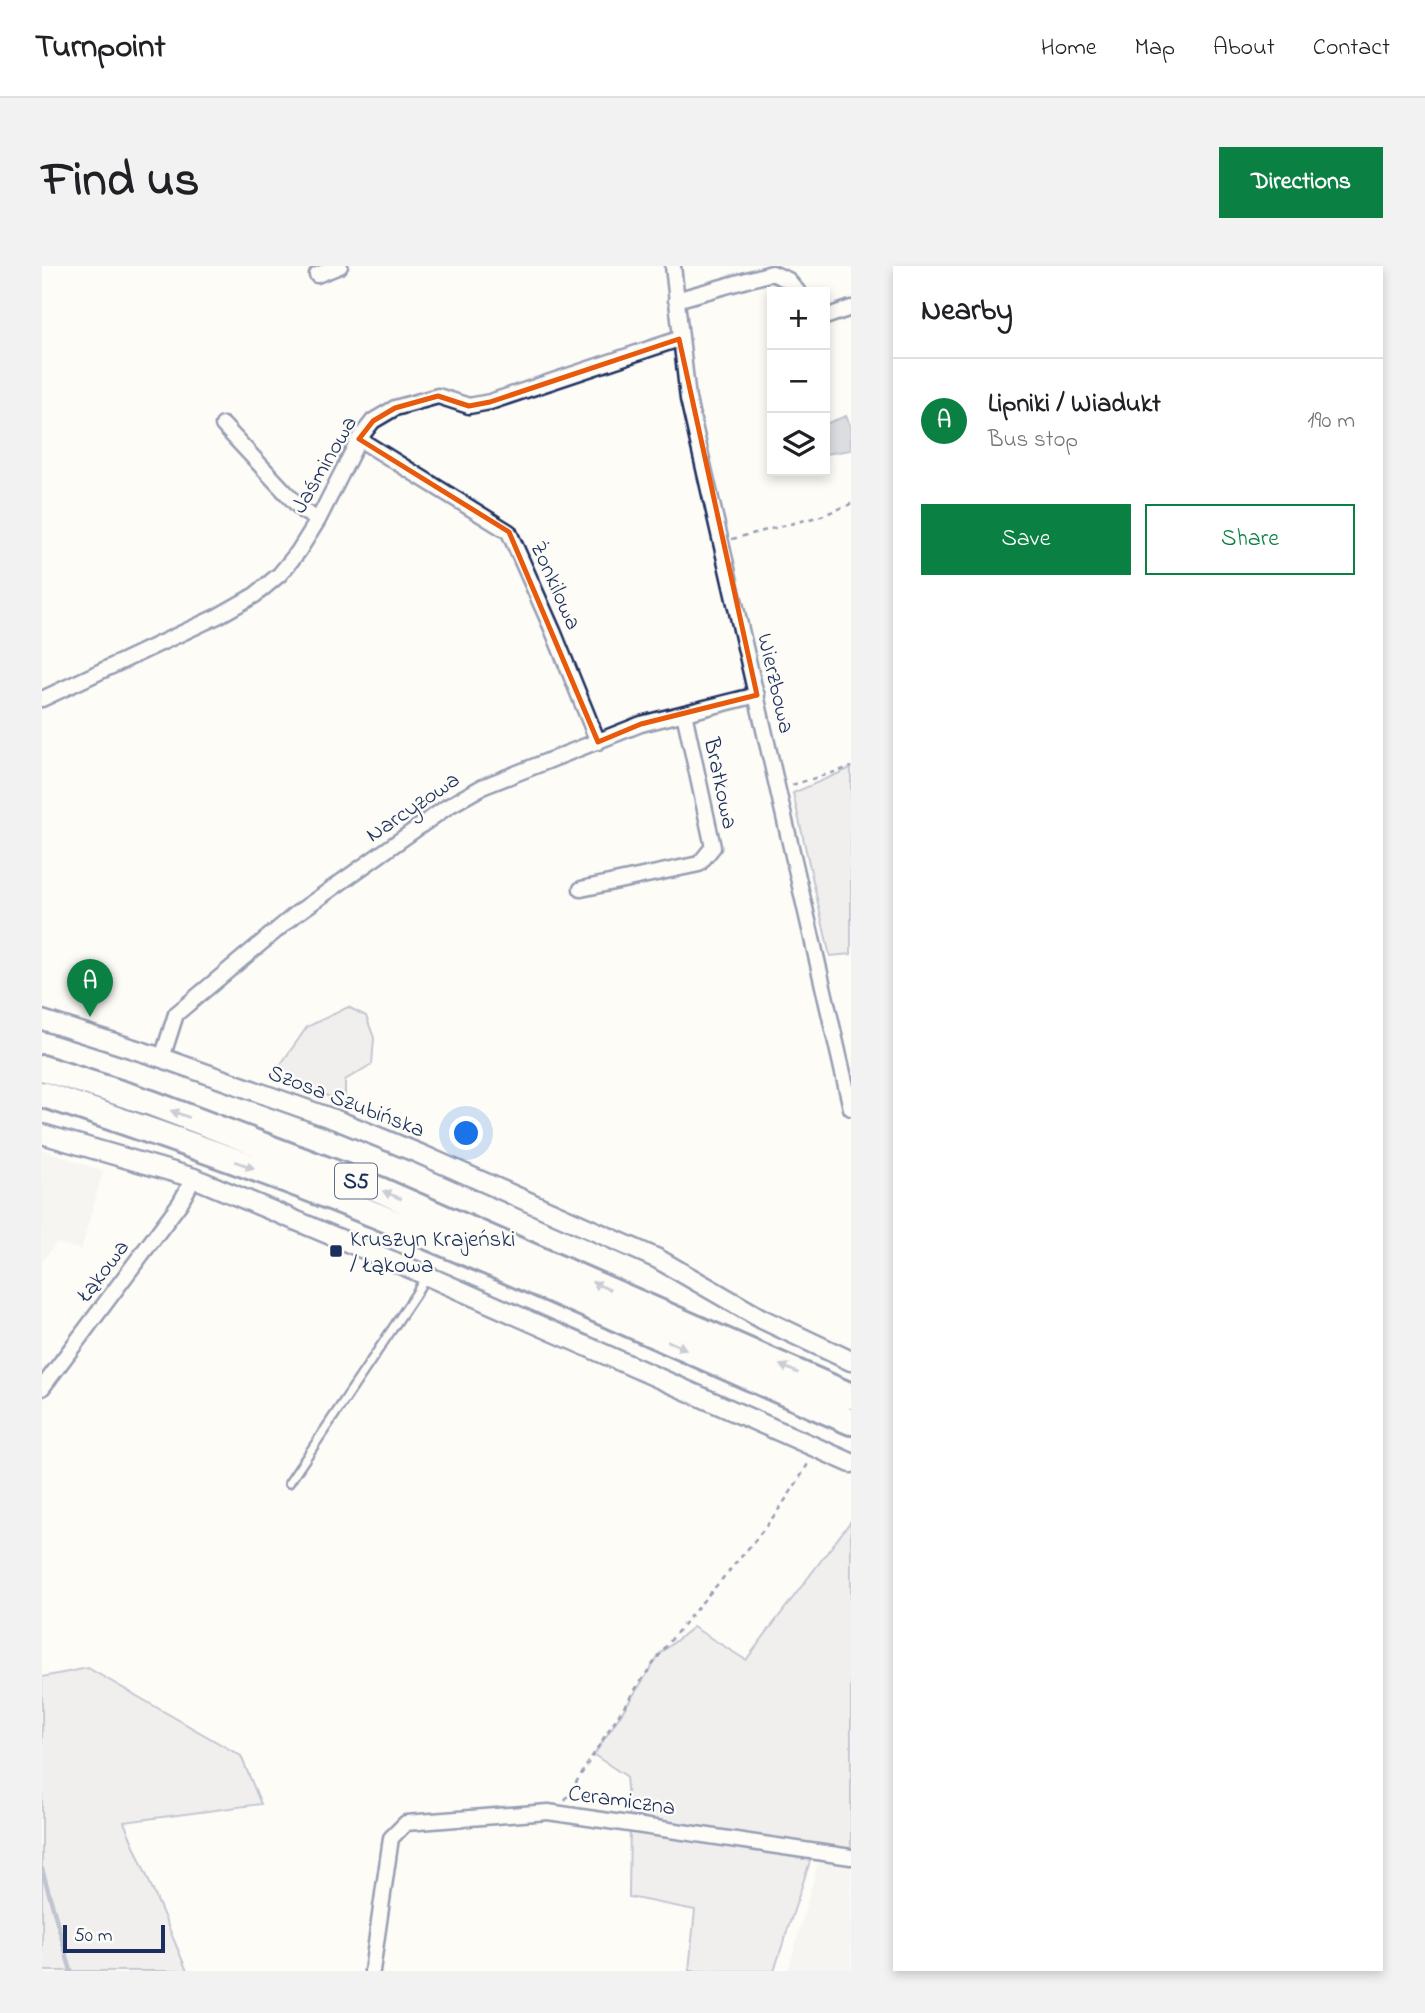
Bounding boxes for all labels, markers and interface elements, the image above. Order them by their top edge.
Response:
text: Turnpoint [35,24,166,72]
text: Home [1041,31,1097,66]
text: Map [1135,31,1175,66]
text: About [1213,31,1275,66]
text: Contact [1313,31,1390,66]
text: Find us [42,146,199,218]
button: Directions [1219,147,1383,218]
map controls [767,287,830,476]
button: + [767,287,830,350]
text: Nearby [921,290,1013,334]
button: − [767,350,830,413]
text: Lipniki / Wiadukt [988,386,1161,424]
text: A [937,405,951,438]
text: 190 m [1307,405,1355,438]
street label: Jaśminowa [284,410,366,520]
button: layers [767,413,830,476]
text: Bus stop [988,424,1078,457]
button: Save [921,504,1131,575]
button: Share [1145,504,1355,575]
street label: Żonkilowa [521,536,589,636]
street label: Wierzbowa [747,630,802,737]
street label: Bratkowa [694,734,745,832]
street label: Narcyzowa [360,764,468,853]
pin: A [67,959,113,1017]
street label: Szosa Szubińska [263,1057,429,1147]
one-way arrow [169,1108,190,1119]
your location [449,1116,483,1150]
one-way arrow [235,1159,256,1170]
road number: S5 [335,1164,377,1198]
one-way arrow [381,1190,402,1201]
place label: Kruszyn Krajeński / Łąkowa [350,1224,515,1283]
street label: Łąkowa [69,1233,138,1310]
marker: Kruszyn Krajeński / Łąkowa [328,1243,344,1259]
one-way arrow [591,1280,611,1292]
one-way arrow [666,1340,687,1351]
one-way arrow [778,1363,799,1374]
street label: Ceramiczna [566,1778,677,1825]
scale bar [63,1922,164,1954]
text: 50 m [74,1923,113,1950]

